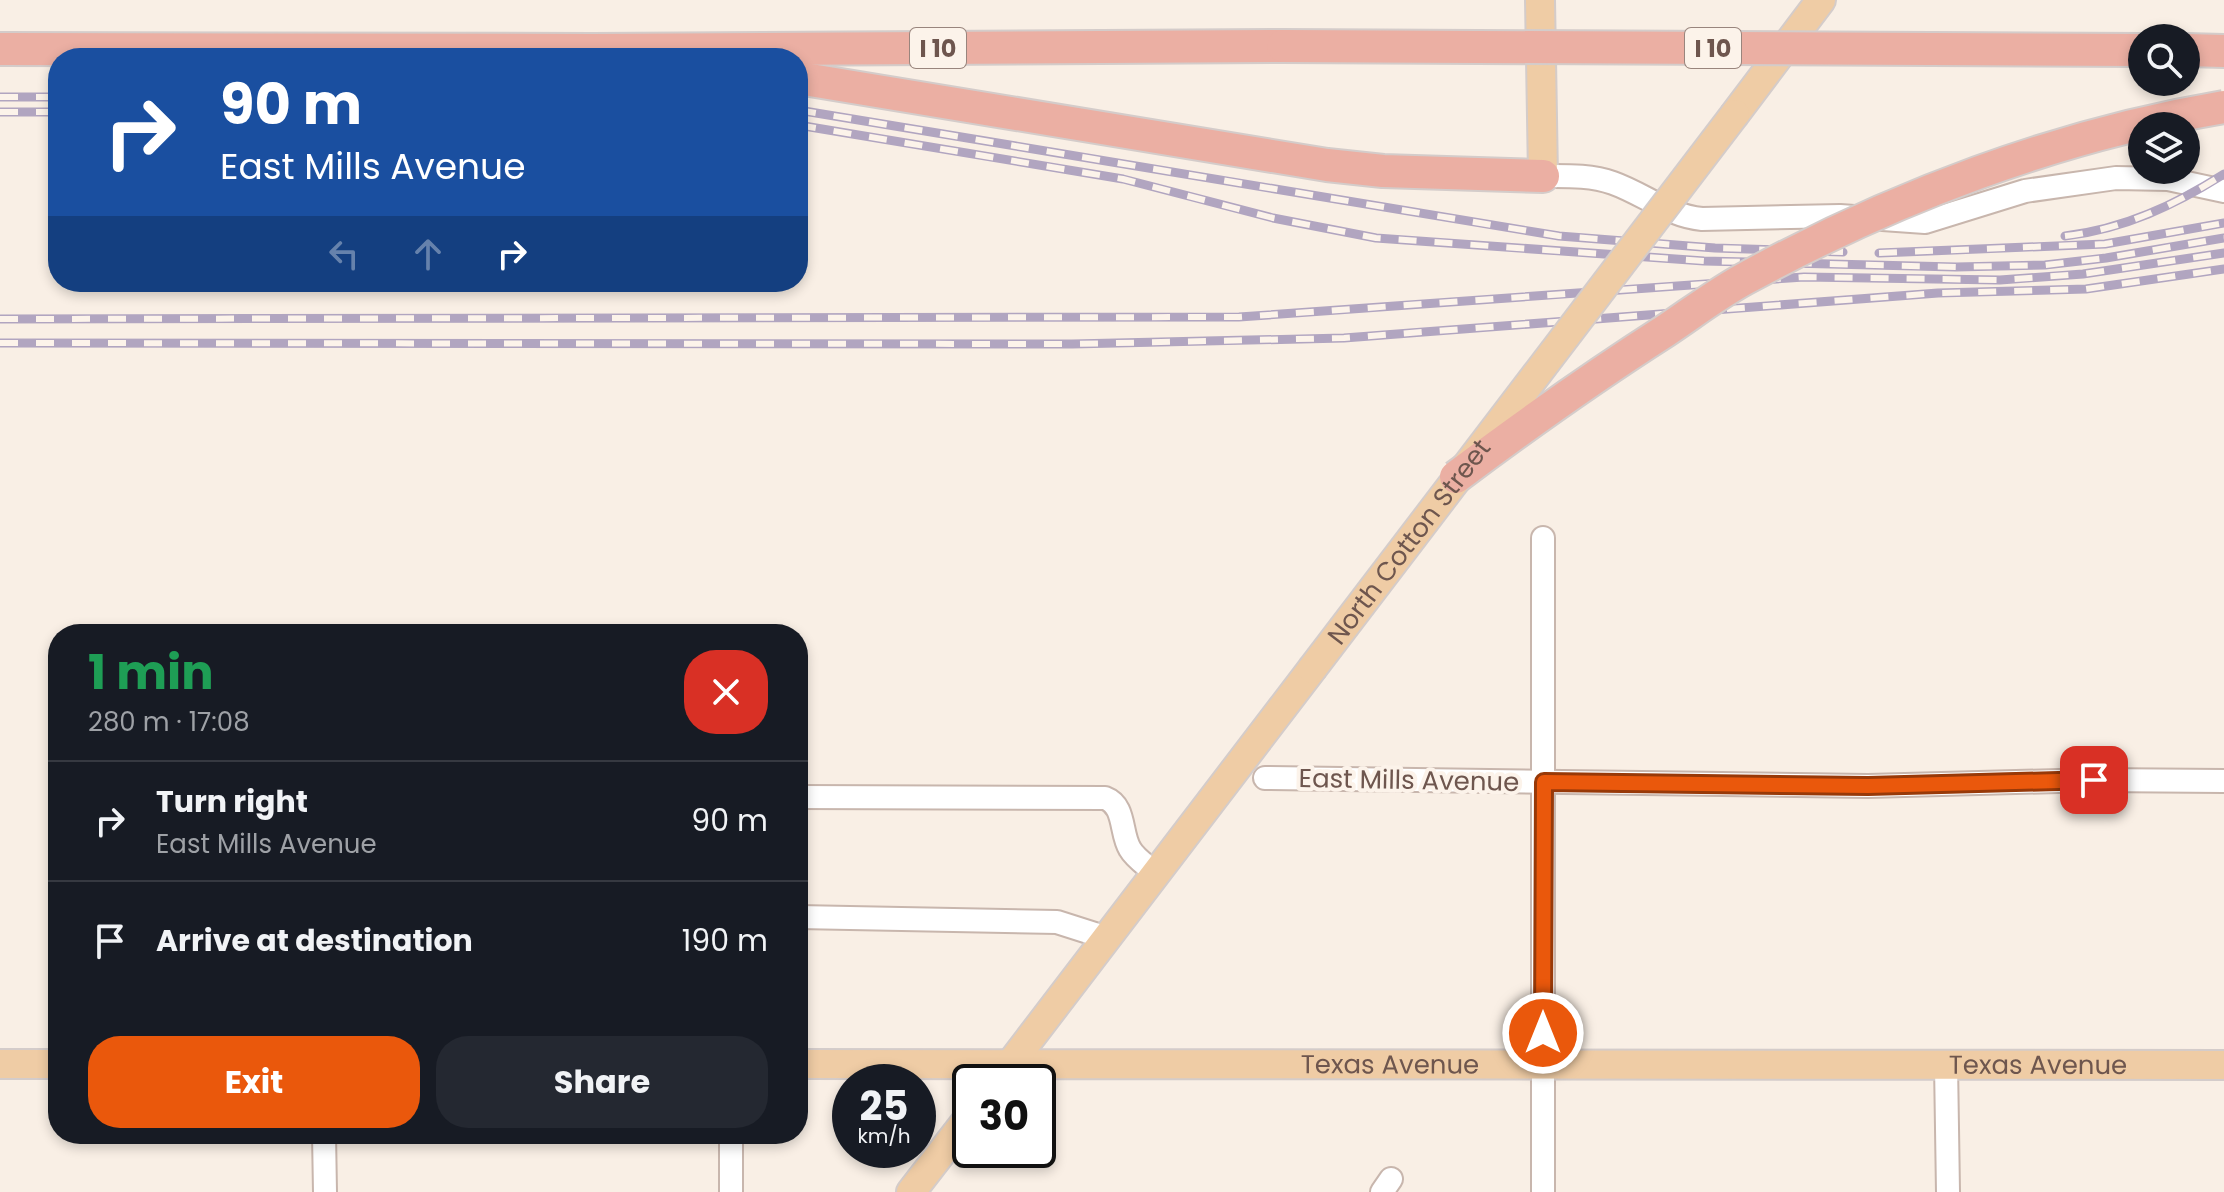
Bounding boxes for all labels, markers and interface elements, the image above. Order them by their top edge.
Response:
map controls [2128,24,2200,184]
button: search [2128,24,2200,96]
road number: I 10 [910,28,966,68]
road number: I 10 [1685,28,1741,68]
text: 90 m [220,65,362,144]
icon: right [88,80,192,184]
button: layers [2128,112,2200,184]
text: East Mills Avenue [220,141,525,192]
icon: left [322,232,366,276]
icon: ahead [406,232,450,276]
icon: right [490,232,534,276]
street label: North Cotton Street [1319,432,1499,652]
text: 1 min [88,639,214,706]
button: close [684,650,768,734]
text: 280 m · 17:08 [88,704,250,740]
pin [2060,746,2128,814]
icon: arrive [2072,758,2116,802]
street label: East Mills Avenue [1298,760,1520,800]
text: Turn right [156,780,308,823]
icon: right [88,799,132,843]
text: 90 m [691,799,768,842]
text: East Mills Avenue [156,826,377,862]
icon: arrive [88,919,132,963]
text: Arrive at destination [156,919,473,962]
text: 190 m [682,919,768,962]
position arrow [1501,991,1585,1075]
button: Exit [88,1036,420,1128]
button: Share [436,1036,768,1128]
street label: Texas Avenue [1301,1046,1479,1082]
street label: Texas Avenue [1949,1047,2127,1083]
speed limit sign: 30 [952,1064,1056,1168]
text: 25 [860,1078,908,1134]
text: km/h [857,1122,911,1150]

